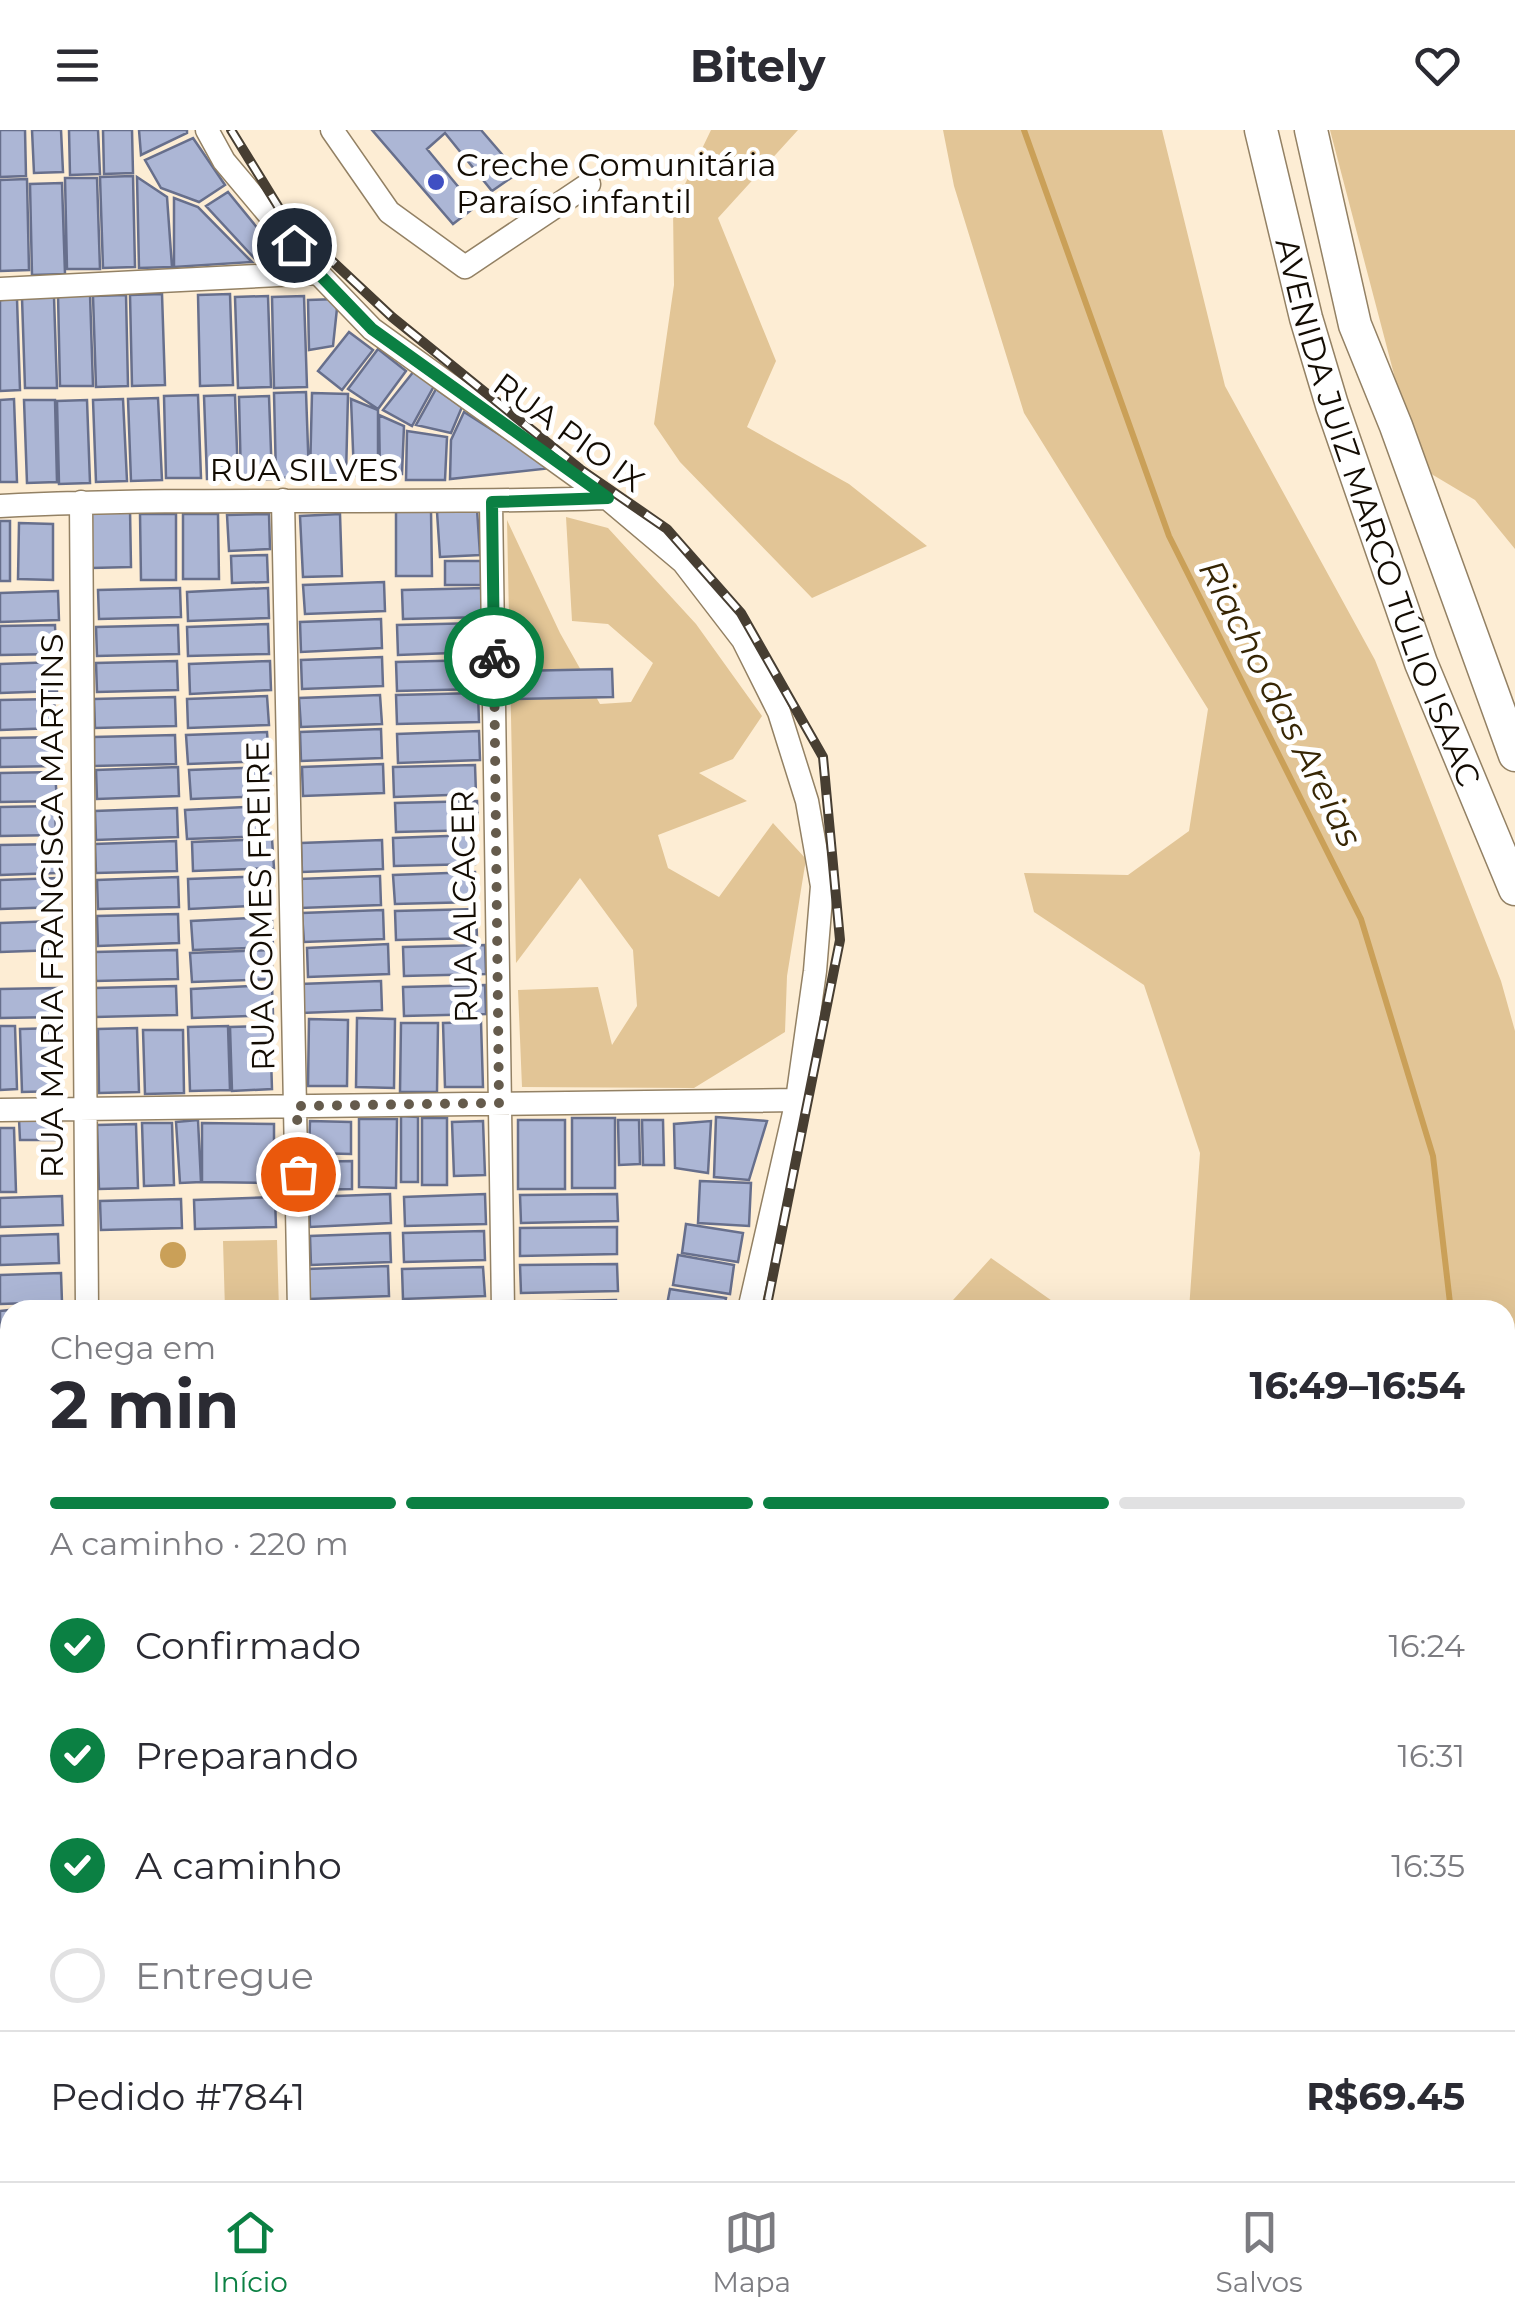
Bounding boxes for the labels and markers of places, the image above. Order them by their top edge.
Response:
place label: Creche Comunitária Paraíso infantil [456,145,776,221]
marker: Creche Comunitária Paraíso infantil [425,171,447,193]
pin [252,203,337,288]
pin [256,1132,341,1217]

